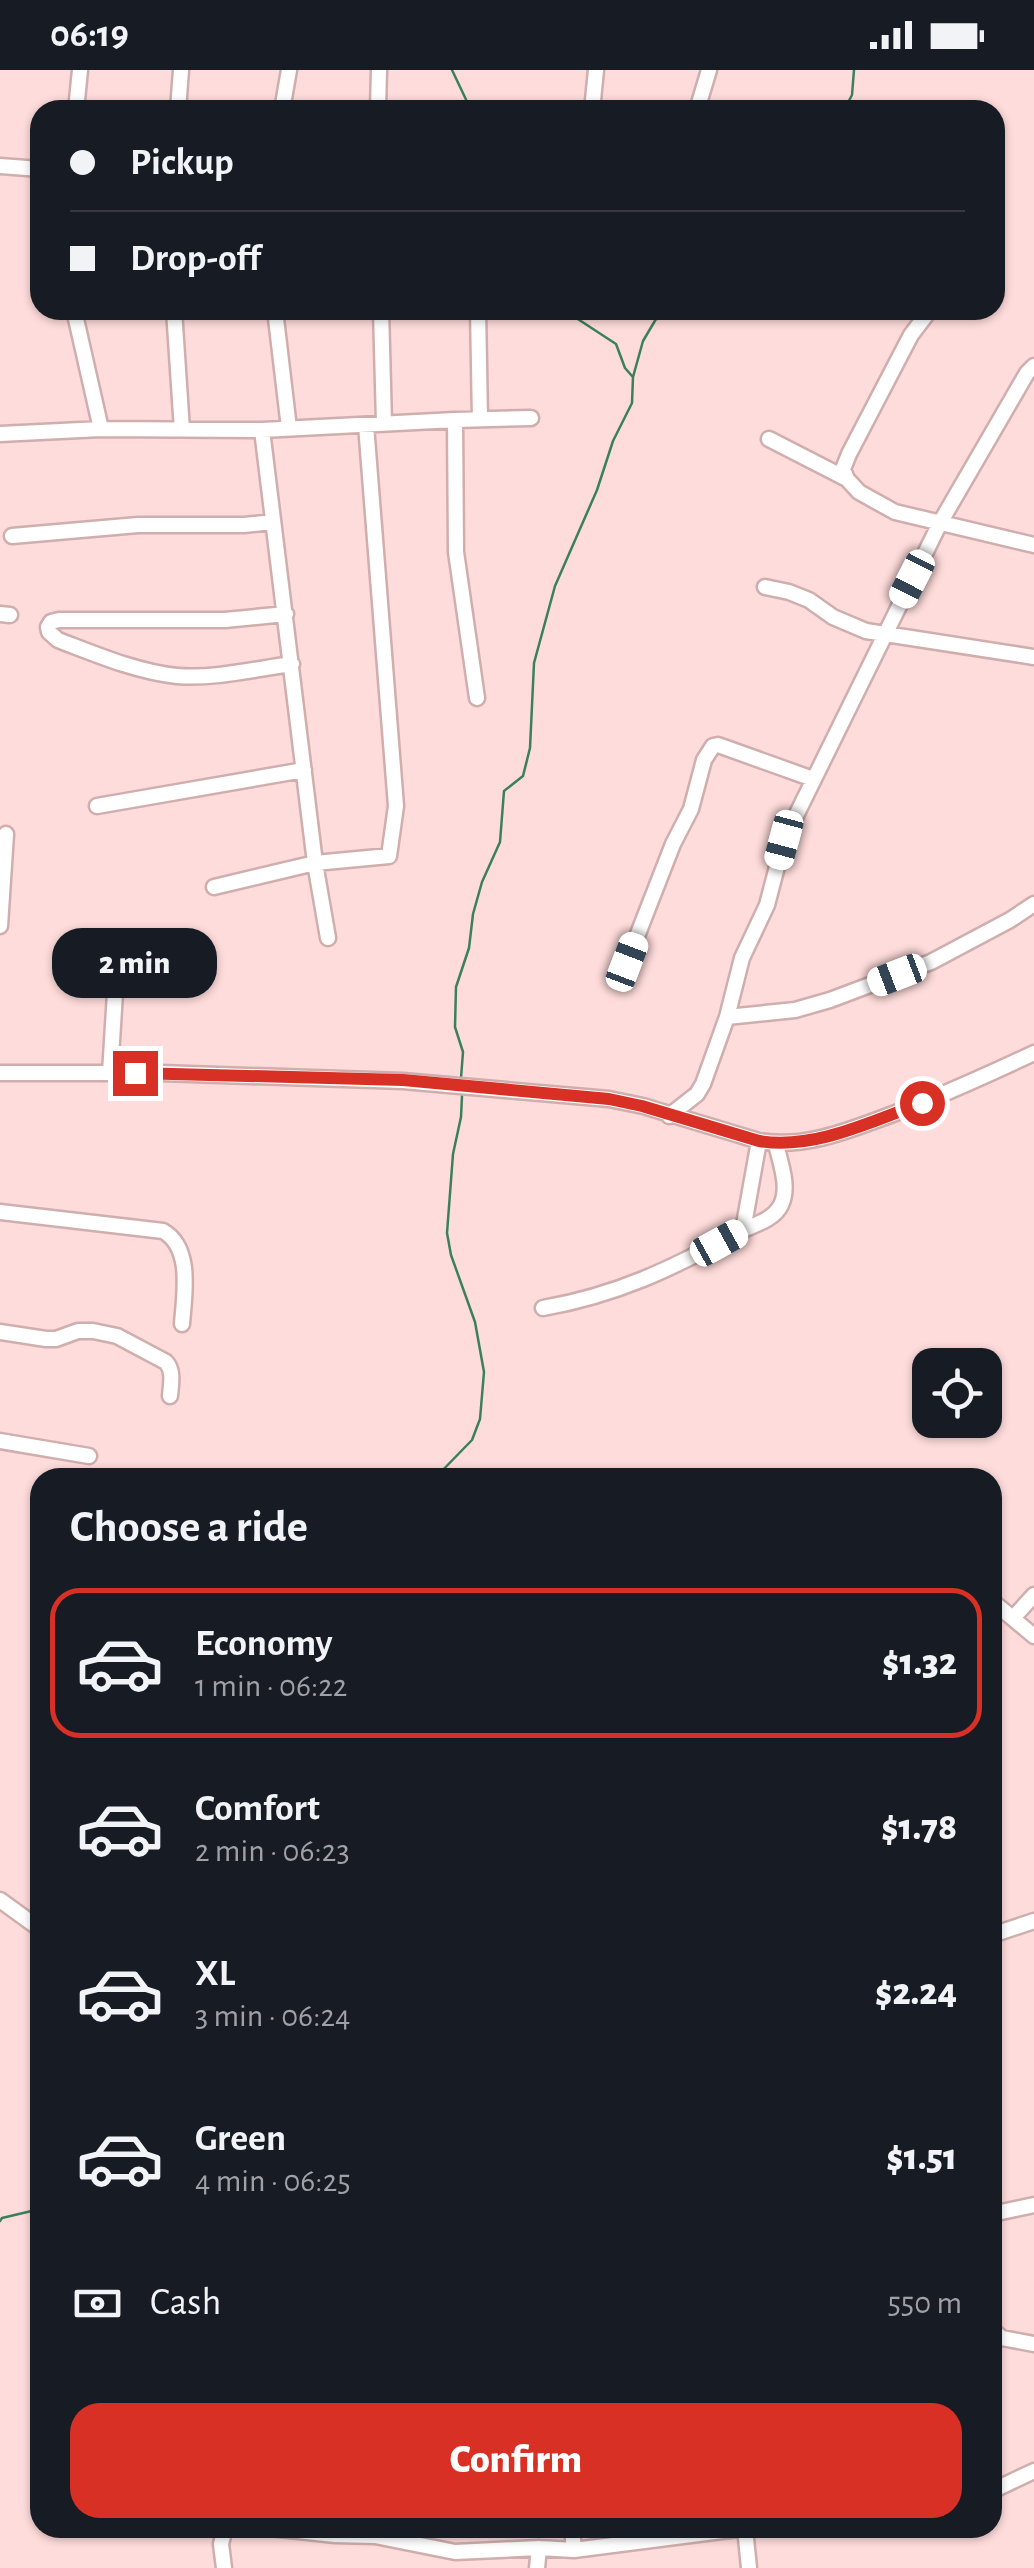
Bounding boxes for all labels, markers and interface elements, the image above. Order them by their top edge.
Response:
text: 06:19 [50,16,129,54]
text: Pickup [130,144,234,182]
text: Drop-off [130,240,261,278]
car [885,545,939,613]
car [762,807,806,873]
callout: 2 min [52,928,218,998]
car [602,929,652,995]
text: 2 min [99,947,170,979]
car [864,950,930,1000]
route end [113,1051,158,1096]
route start [900,1081,945,1126]
car [685,1215,753,1271]
map controls [912,1348,1002,1438]
button: locate [912,1348,1002,1438]
text: Choose a ride [70,1505,308,1550]
icon: car [75,1618,165,1708]
text: Economy [195,1625,333,1663]
text: $1.32 [882,1644,957,1682]
text: 1 min · 06:22 [195,1670,347,1702]
icon: car [75,1783,165,1873]
text: Comfort [195,1790,320,1828]
text: $1.78 [881,1809,957,1847]
text: 2 min · 06:23 [195,1835,350,1867]
icon: car [75,1948,165,2038]
text: XL [195,1955,235,1993]
text: $2.24 [875,1974,957,2012]
text: 3 min · 06:24 [195,2000,350,2032]
icon: car [75,2113,165,2203]
text: Green [195,2120,286,2158]
text: $1.51 [886,2139,957,2177]
text: 4 min · 06:25 [195,2165,351,2197]
icon: cash [70,2276,125,2331]
text: Cash [150,2284,221,2322]
text: 550 m [887,2287,962,2319]
button: Confirm [70,2403,962,2518]

